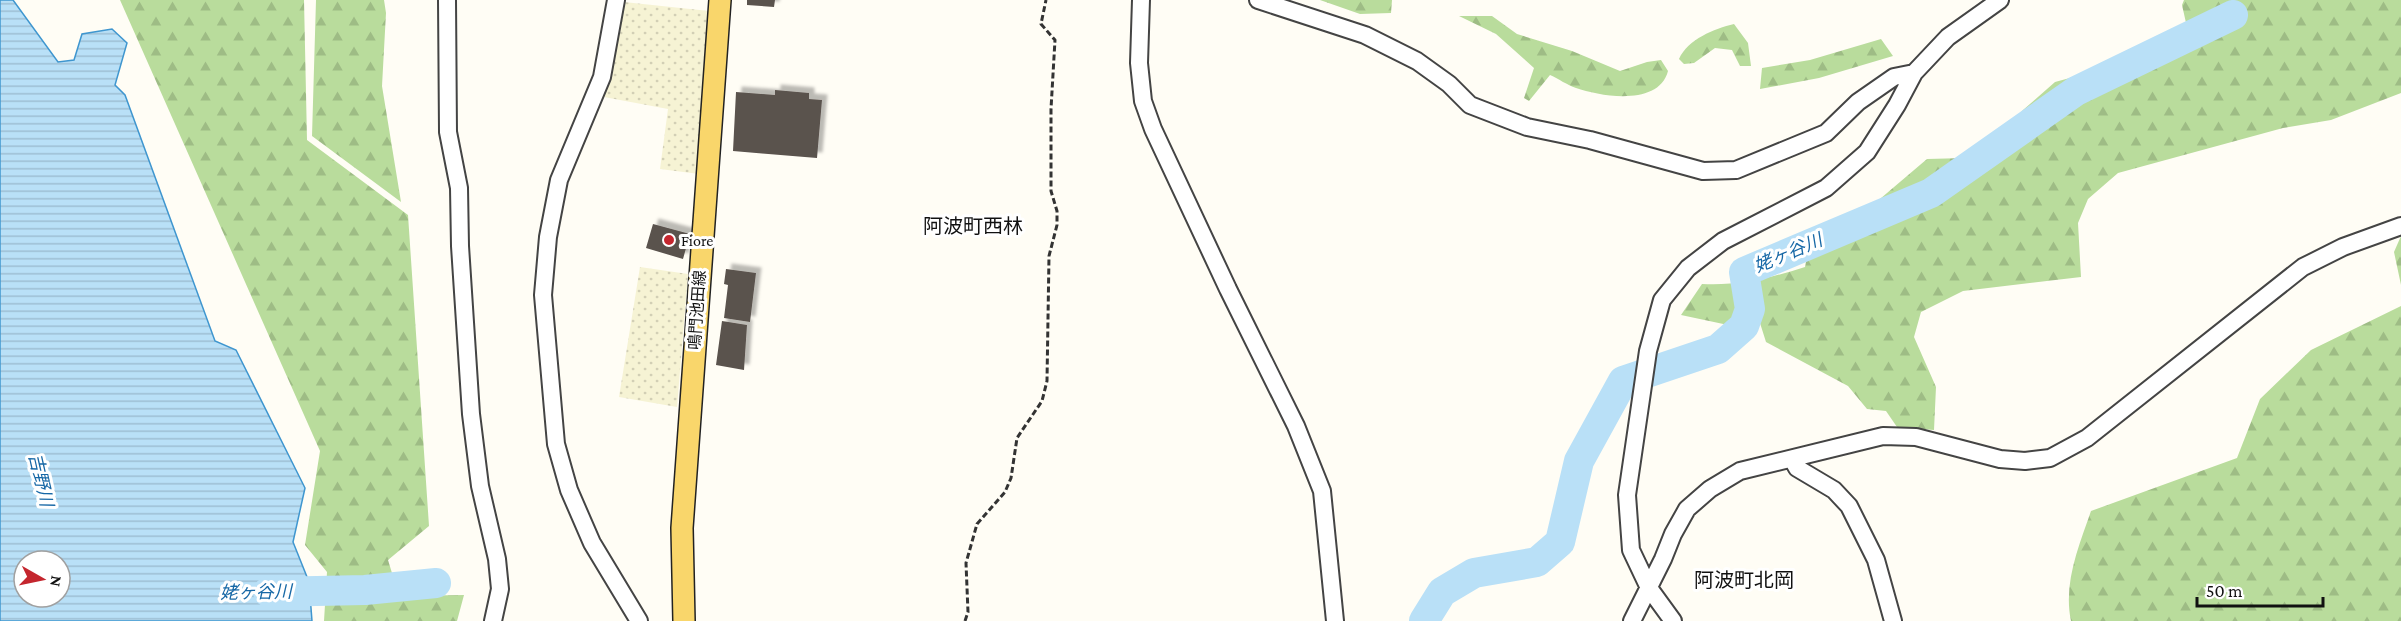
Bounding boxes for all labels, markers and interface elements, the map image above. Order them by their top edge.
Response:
district label: 阿波町西林 [923,215,1023,237]
water label: 姥ヶ谷川 [1751,229,1827,276]
place label: Fiore [681,232,713,249]
marker: Fiore [662,233,676,247]
street label: 鳴門池田線 [686,269,708,351]
water label: 吉野川 [25,451,57,511]
north arrow [12,549,72,609]
district label: 阿波町北岡 [1694,569,1794,591]
scale bar [2197,570,2323,608]
text: N [47,575,66,588]
water label: 姥ヶ谷川 [220,581,294,603]
text: 50 m [2206,581,2243,601]

